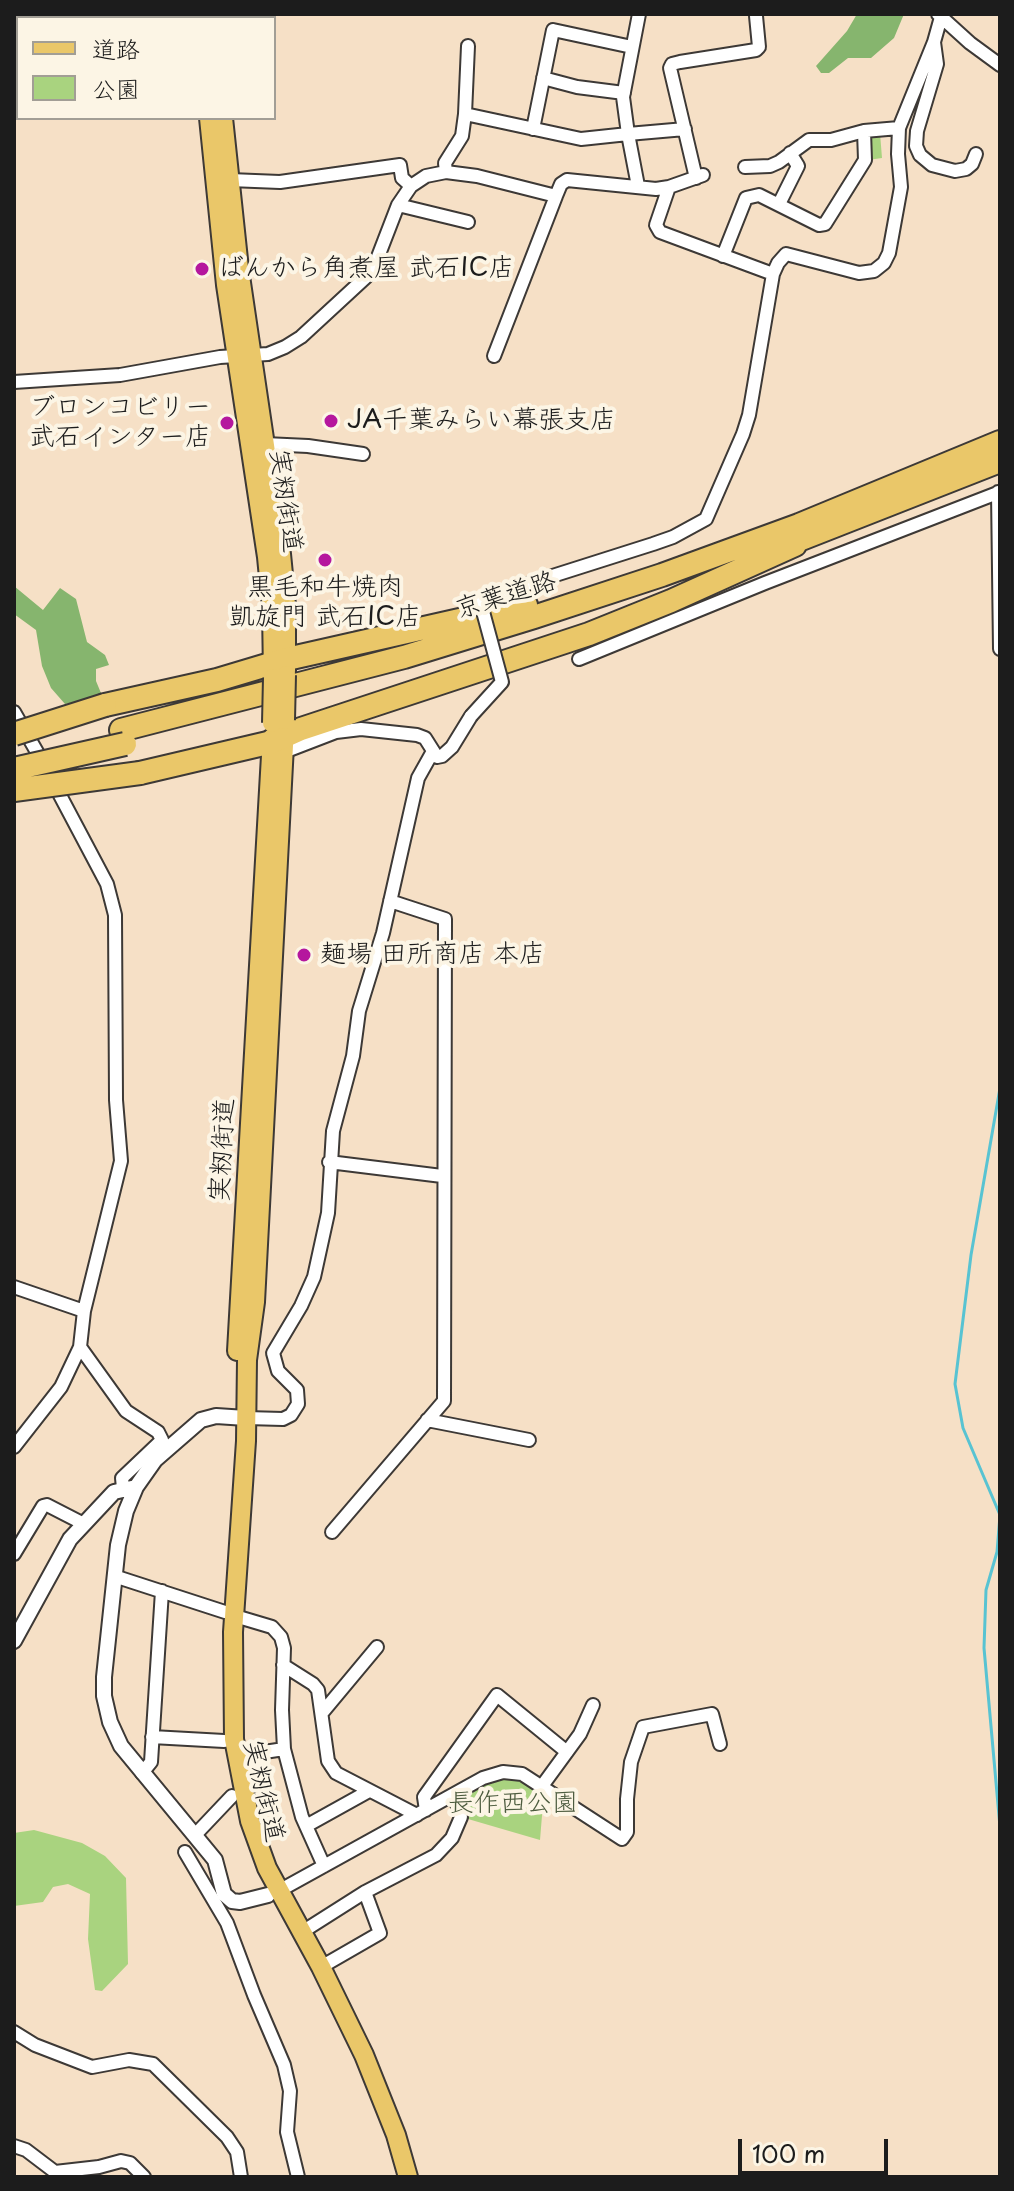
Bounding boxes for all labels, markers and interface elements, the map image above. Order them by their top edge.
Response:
legend [16,16,276,120]
text: 道路 [92,30,140,66]
text: 公園 [92,70,140,106]
place label: ばんから角煮屋 武石IC店 [218,253,515,285]
marker: ばんから角煮屋 武石IC店 [193,260,211,278]
place label: ブロンコビリー 武石インター店 [29,392,211,454]
place label: JA千葉みらい幕張支店 [347,405,616,437]
marker: JA千葉みらい幕張支店 [322,412,340,430]
marker: ブロンコビリー 武石インター店 [218,414,236,432]
street label: 実籾街道 [262,447,308,555]
marker: 黒毛和牛焼肉 凱旋門 武石IC店 [316,551,334,569]
street label: 京葉道路 [452,566,560,626]
place label: 黒毛和牛焼肉 凱旋門 武石IC店 [229,572,421,634]
place label: 麺場 田所商店 本店 [320,939,545,971]
marker: 麺場 田所商店 本店 [295,946,313,964]
street label: 実籾街道 [205,1097,241,1203]
street label: 実籾街道 [236,1737,290,1845]
park label: 長作西公園 [448,1788,578,1820]
scale bar [742,2123,892,2173]
text: 100 m [752,2135,825,2171]

